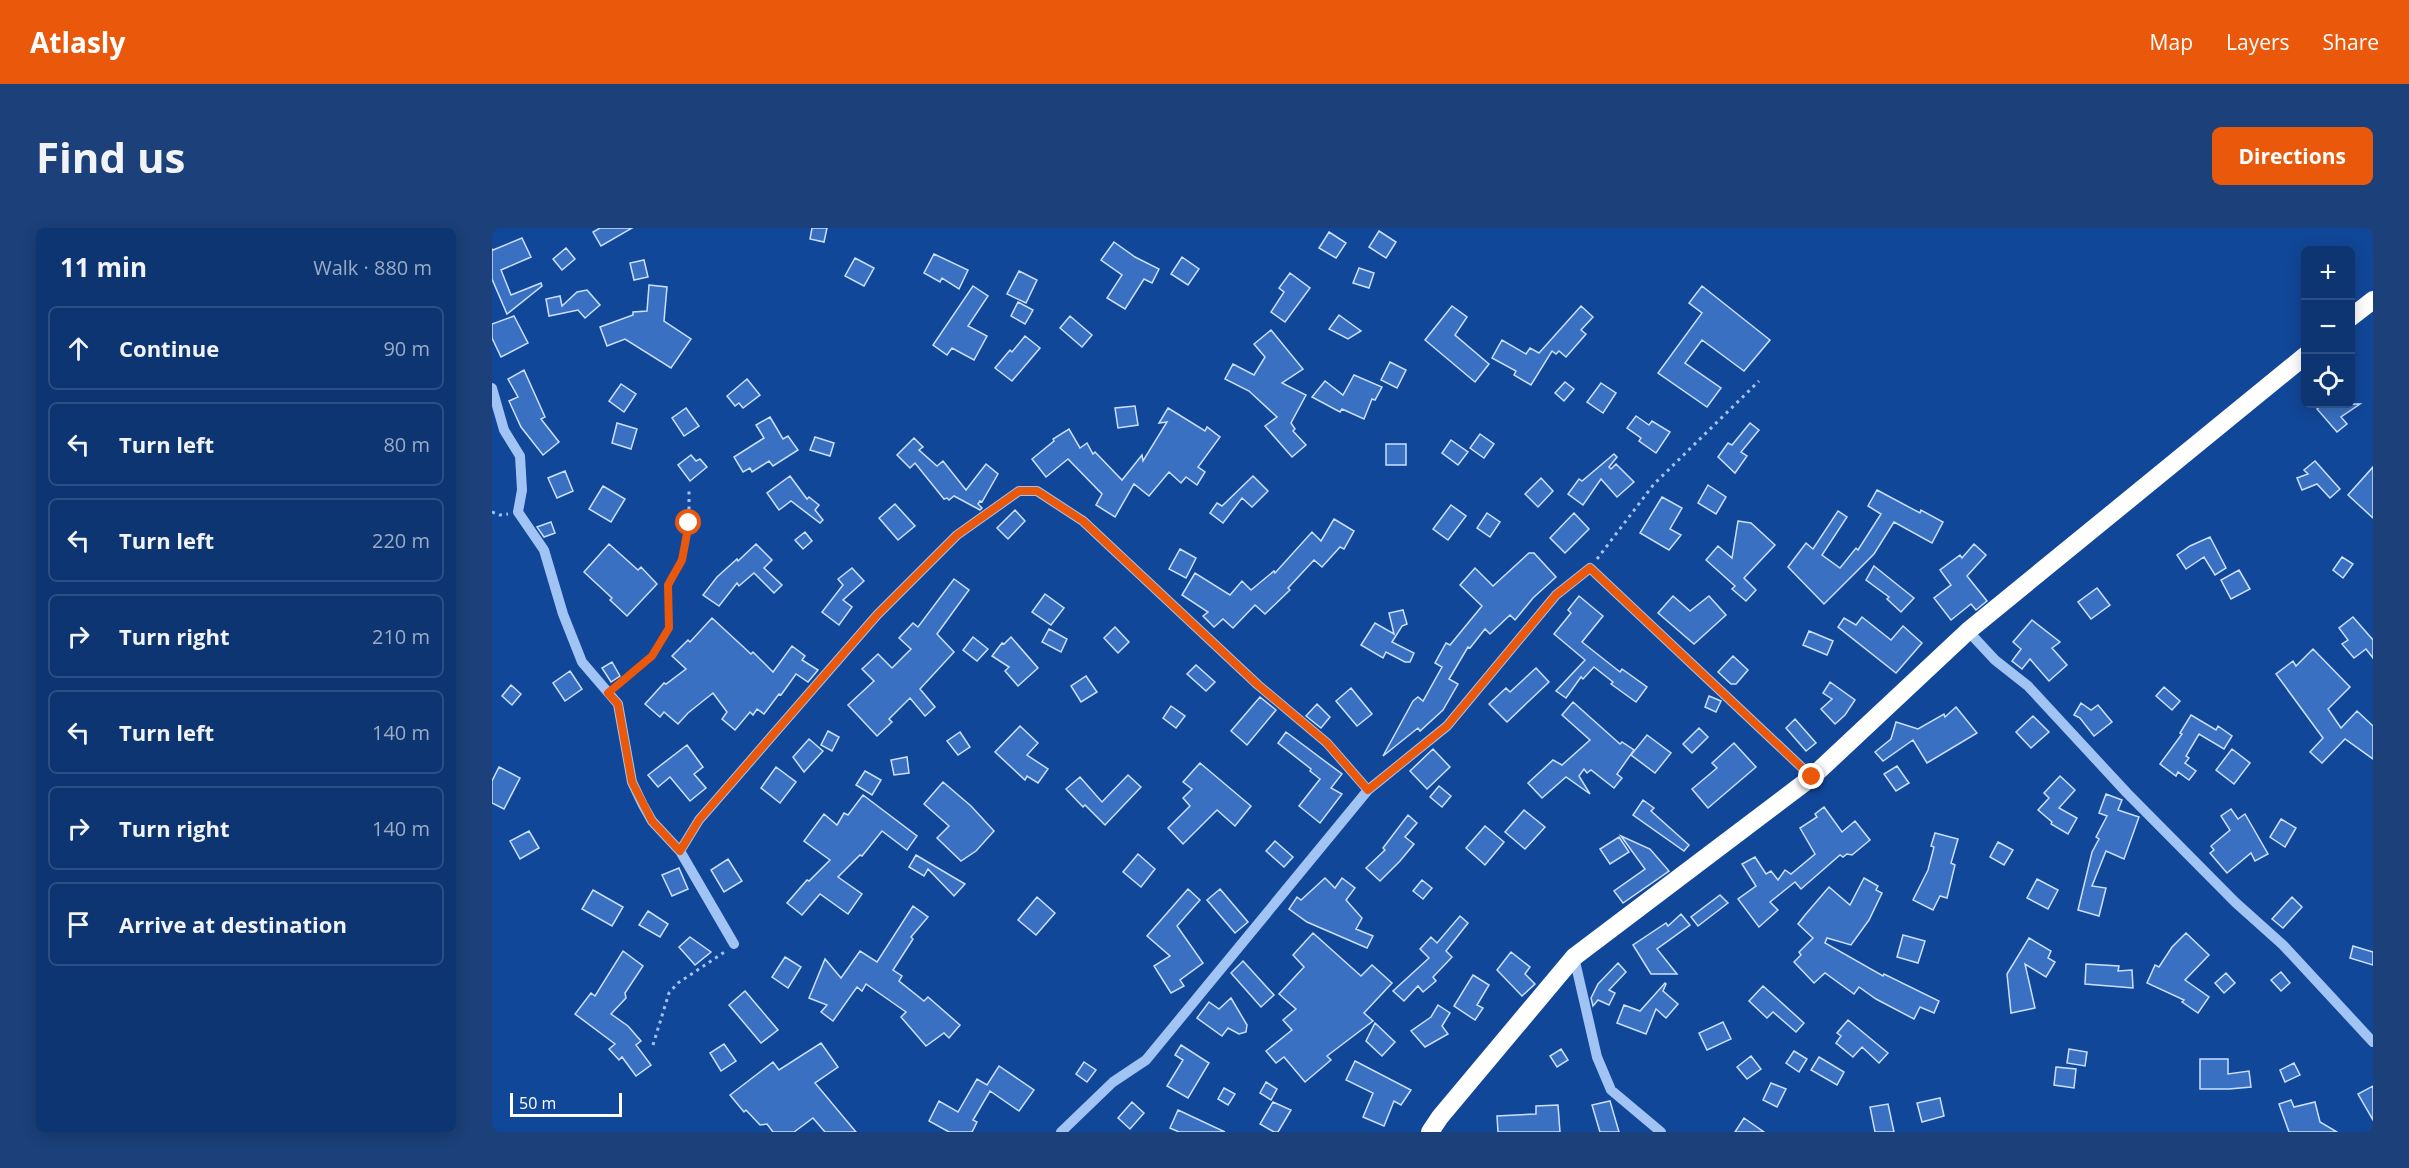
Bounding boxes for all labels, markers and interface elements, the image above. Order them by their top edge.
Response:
text: Atlasly [30,23,125,61]
text: Map [2150,28,2193,56]
text: Layers [2226,28,2290,56]
text: Share [2323,28,2379,56]
button: Directions [2212,127,2373,185]
text: Find us [36,128,185,185]
map controls [2301,246,2355,408]
button: + [2301,246,2355,300]
text: 11 min [60,249,147,285]
text: Walk · 880 m [313,254,432,281]
button: − [2301,300,2355,354]
icon: ahead [62,332,95,365]
text: Continue [119,333,219,363]
text: 90 m [383,335,430,362]
button: locate [2301,354,2355,408]
icon: left [62,428,95,461]
text: Turn left [119,429,214,459]
text: 80 m [383,431,430,458]
route start [675,509,701,535]
icon: left [62,524,95,557]
text: Turn left [119,525,214,555]
text: 220 m [372,527,430,554]
icon: right [62,620,95,653]
text: Turn right [119,621,230,651]
text: 210 m [372,623,430,650]
icon: left [62,716,95,749]
text: Turn left [119,717,214,747]
text: 140 m [372,719,430,746]
route end [1798,763,1824,789]
icon: right [62,812,95,845]
text: Turn right [119,813,230,843]
text: 140 m [372,815,430,842]
icon: arrive [62,908,95,941]
text: Arrive at destination [119,909,347,939]
scale bar [510,1090,622,1118]
text: 50 m [519,1092,556,1114]

